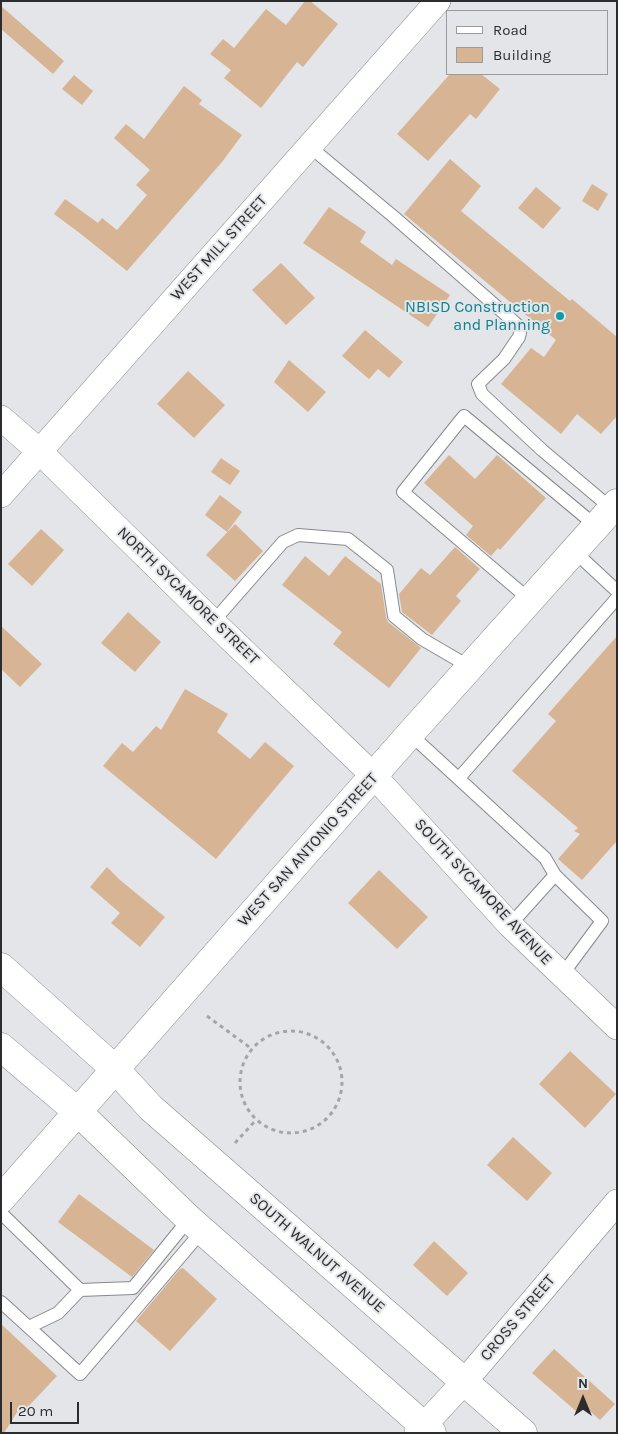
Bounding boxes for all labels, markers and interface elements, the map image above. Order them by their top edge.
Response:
legend [446,10,608,75]
text: Road [493,21,528,39]
text: Building [493,46,551,64]
street label: WEST MILL STREET [167,191,271,305]
place label: NBISD Construction and Planning [405,297,550,335]
marker: NBISD Construction and Planning [554,310,566,322]
street label: NORTH SYCAMORE STREET [113,523,263,669]
street label: WEST SAN ANTONIO STREET [234,769,382,931]
street label: SOUTH SYCAMORE AVENUE [410,815,556,969]
street label: SOUTH WALNUT AVENUE [245,1189,389,1317]
street label: CROSS STREET [476,1271,560,1365]
north arrow [558,1374,608,1424]
text: N [578,1375,588,1392]
scale bar [12,1392,81,1424]
text: 20 m [18,1402,53,1420]

